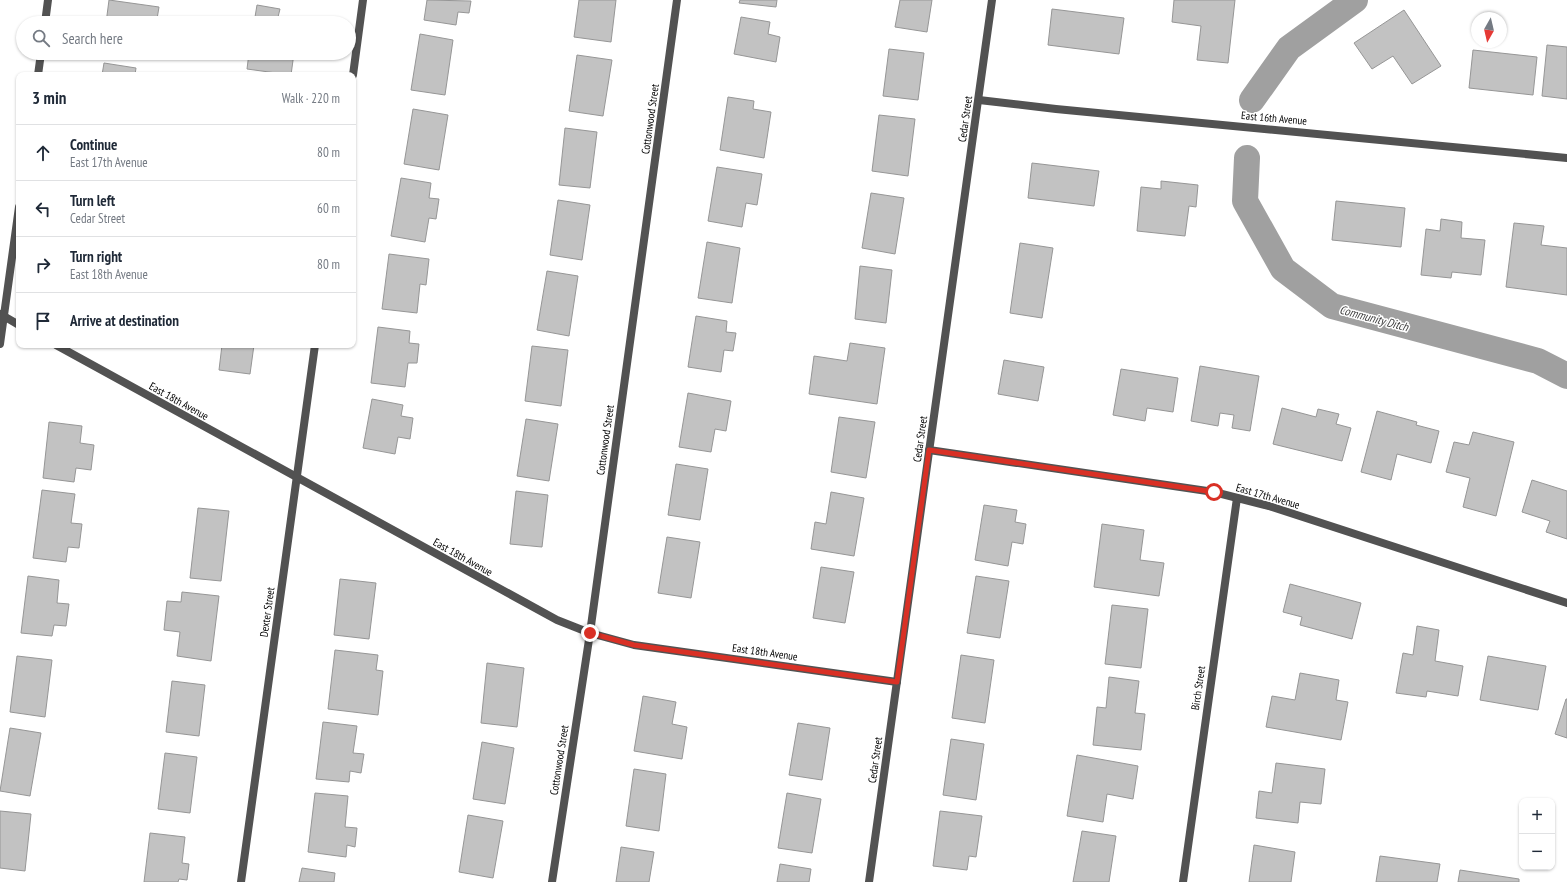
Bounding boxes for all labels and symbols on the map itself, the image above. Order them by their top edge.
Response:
north arrow [1471,12,1507,48]
street label: Cottonwood Street [638,83,662,155]
street label: Cedar Street [955,95,975,143]
street label: East 16th Avenue [1241,108,1308,128]
water label: Community Ditch [1338,302,1411,335]
street label: East 18th Avenue [147,379,212,423]
street label: Cottonwood Street [593,404,617,476]
street label: Cedar Street [910,415,930,463]
street label: East 17th Avenue [1234,480,1302,512]
route start [1205,483,1223,501]
street label: East 18th Avenue [431,535,496,579]
street label: Dexter Street [257,586,277,638]
route end [581,624,599,642]
street label: East 18th Avenue [731,640,799,664]
street label: Birch Street [1188,665,1208,711]
street label: Cottonwood Street [547,724,571,796]
street label: Cedar Street [865,736,885,784]

